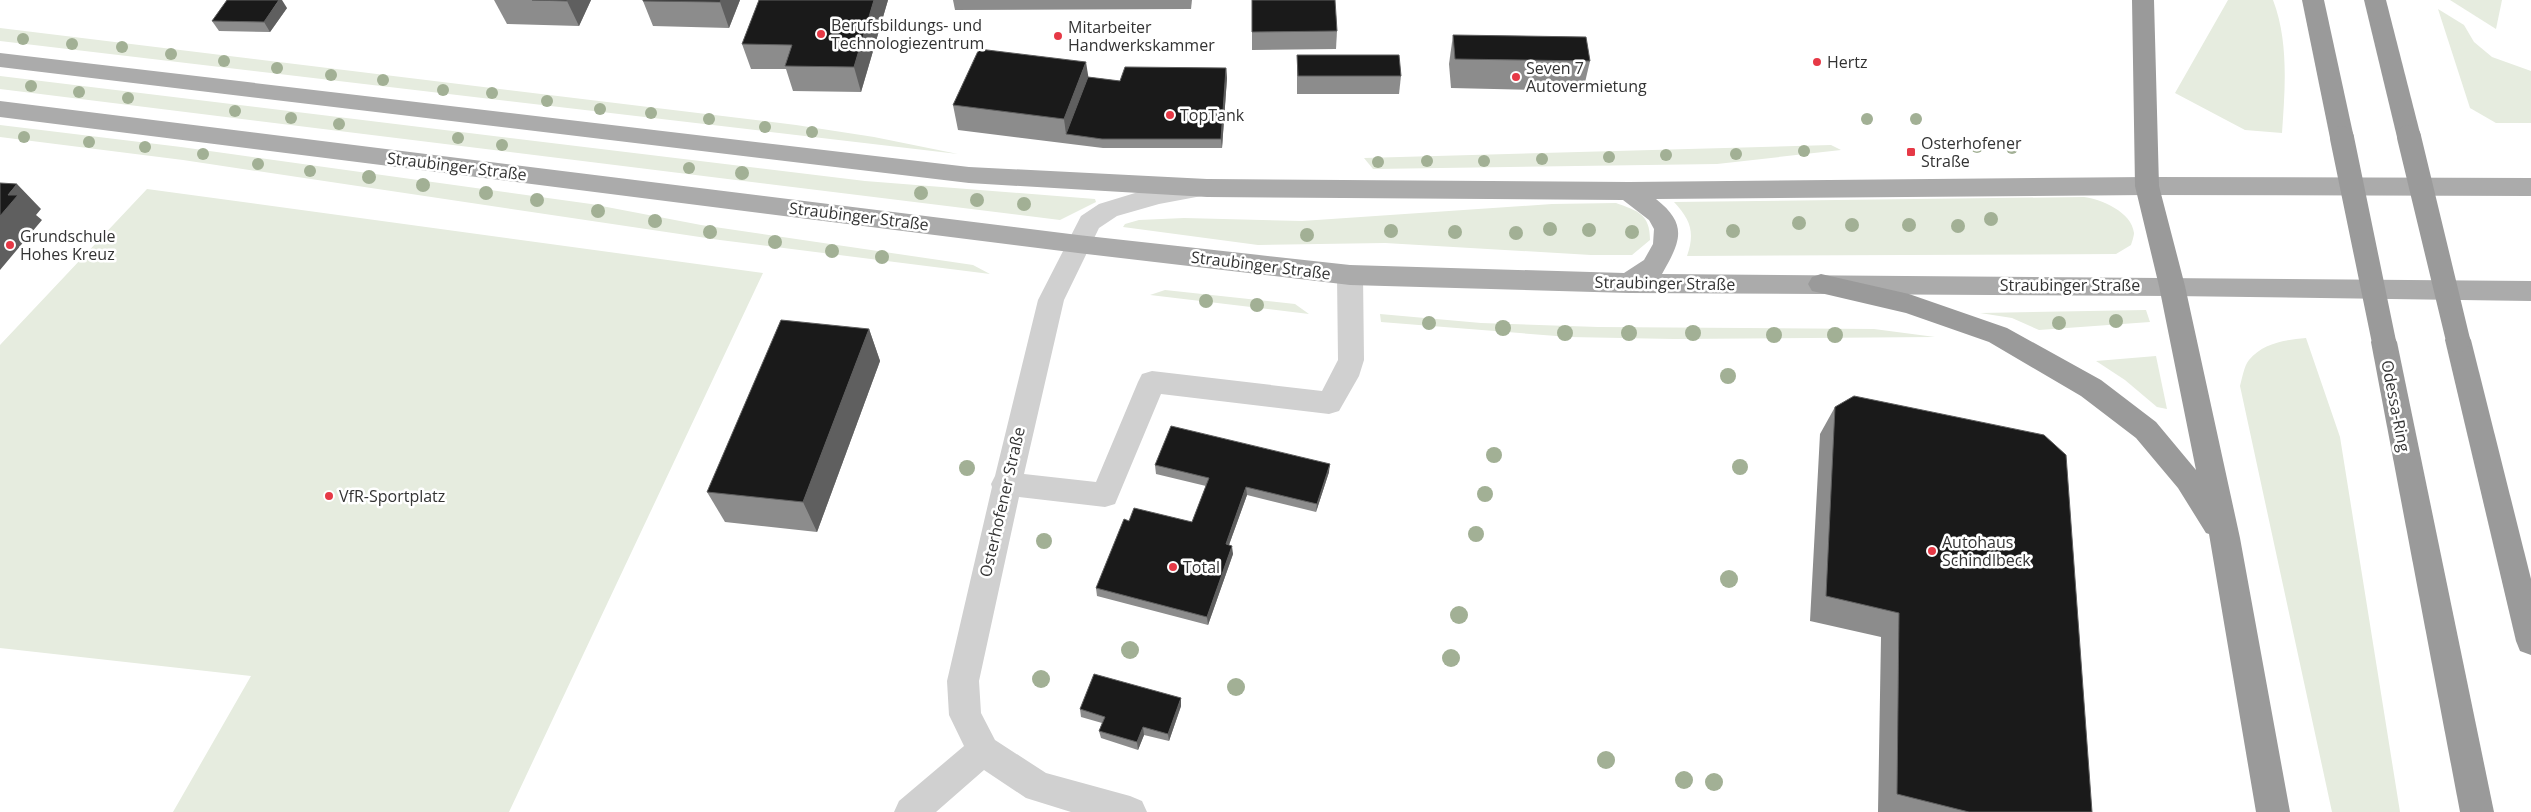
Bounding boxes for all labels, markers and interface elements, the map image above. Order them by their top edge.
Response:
place label: Berufsbildungs- und Technologiezentrum [831,14,984,54]
place label: Mitarbeiter Handwerkskammer [1068,16,1215,56]
marker: Berufsbildungs- und Technologiezentrum [815,28,827,40]
marker: Mitarbeiter Handwerkskammer [1052,30,1064,42]
place label: Hertz [1827,51,1868,73]
marker: Hertz [1811,56,1823,68]
place label: Seven 7 Autovermietung [1526,57,1647,97]
marker: Seven 7 Autovermietung [1510,71,1522,83]
place label: TopTank [1180,104,1245,126]
marker: TopTank [1164,109,1176,121]
place label: Osterhofener Straße [1921,132,2022,172]
marker: Osterhofener Straße [1905,146,1917,158]
street label: Straubinger Straße [386,147,528,185]
street label: Straubinger Straße [788,197,930,235]
place label: Grundschule Hohes Kreuz [20,225,116,265]
marker: Grundschule Hohes Kreuz [4,239,16,251]
street label: Straubinger Straße [1190,246,1332,284]
street label: Straubinger Straße [1595,271,1735,295]
street label: Straubinger Straße [2000,274,2140,296]
street label: Odessa-Ring [2376,358,2416,454]
street label: Osterhofener Straße [974,425,1030,579]
place label: VfR-Sportplatz [339,485,445,507]
marker: VfR-Sportplatz [323,490,335,502]
place label: Autohaus Schindlbeck [1942,531,2031,571]
marker: Autohaus Schindlbeck [1926,545,1938,557]
place label: Total [1183,556,1220,578]
marker: Total [1167,561,1179,573]

